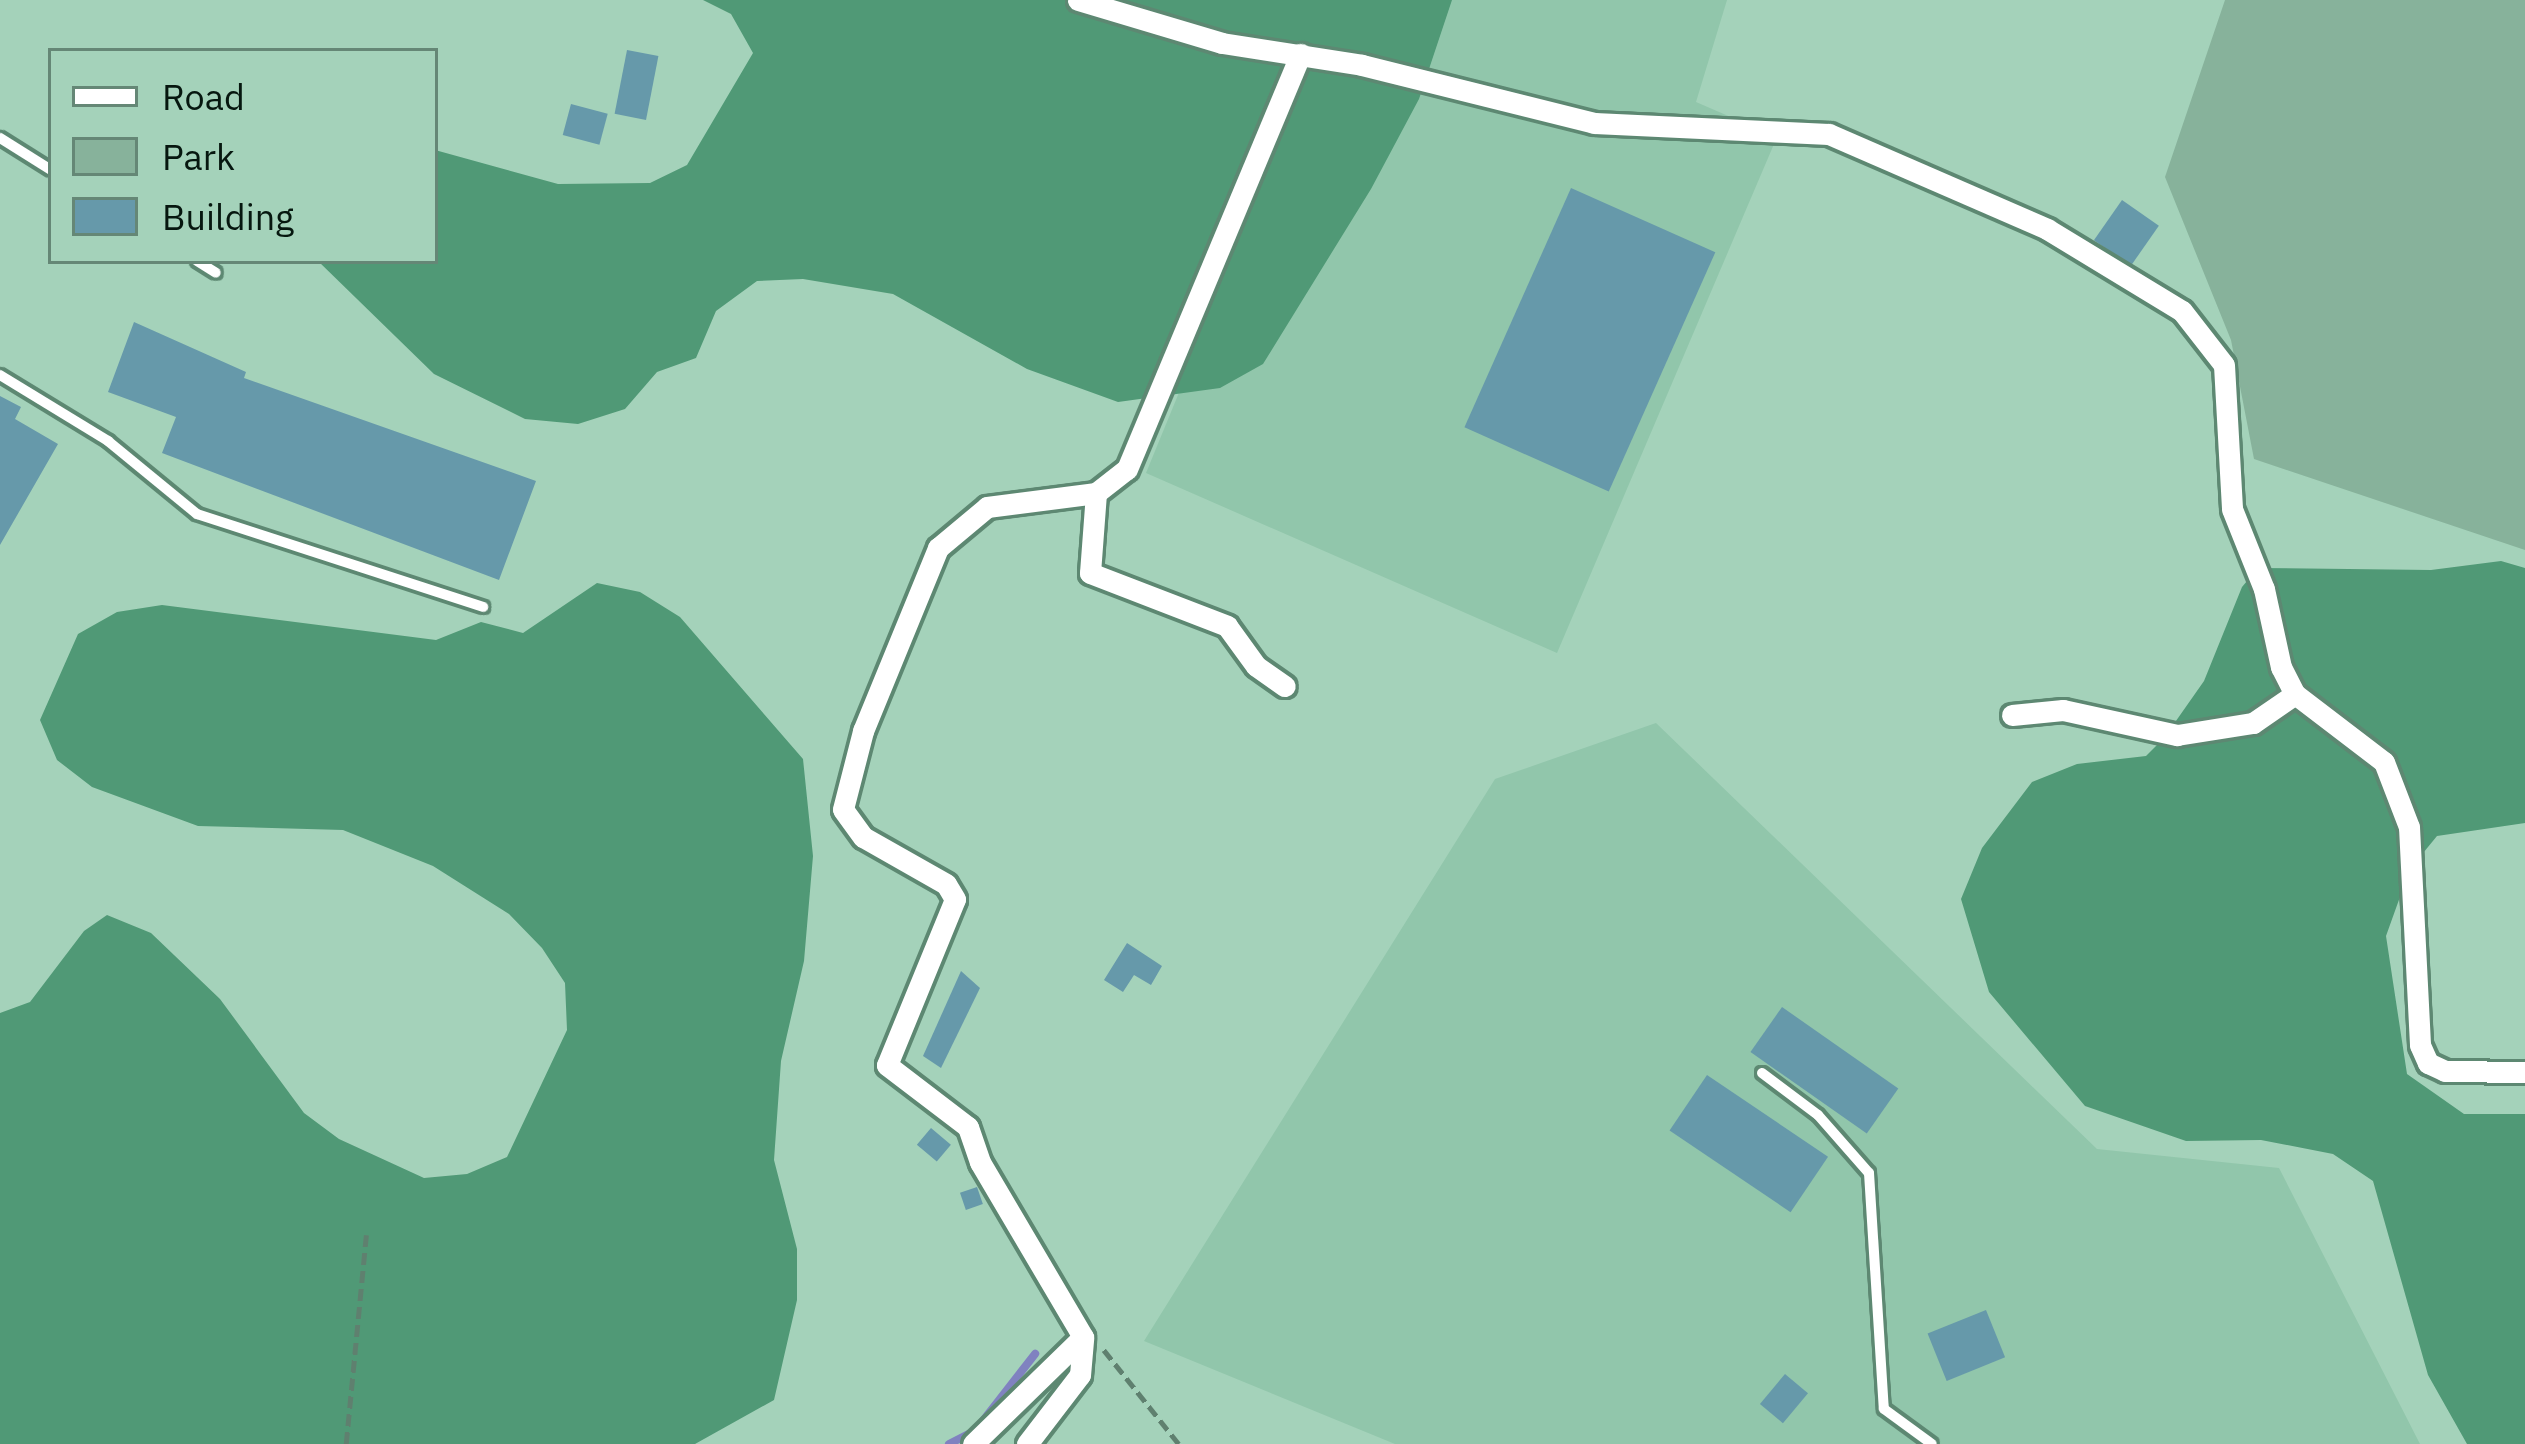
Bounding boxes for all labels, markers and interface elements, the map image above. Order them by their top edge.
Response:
legend [48,48,438,264]
text: Road [162,73,245,120]
text: Park [162,133,235,180]
text: Building [162,193,294,240]

